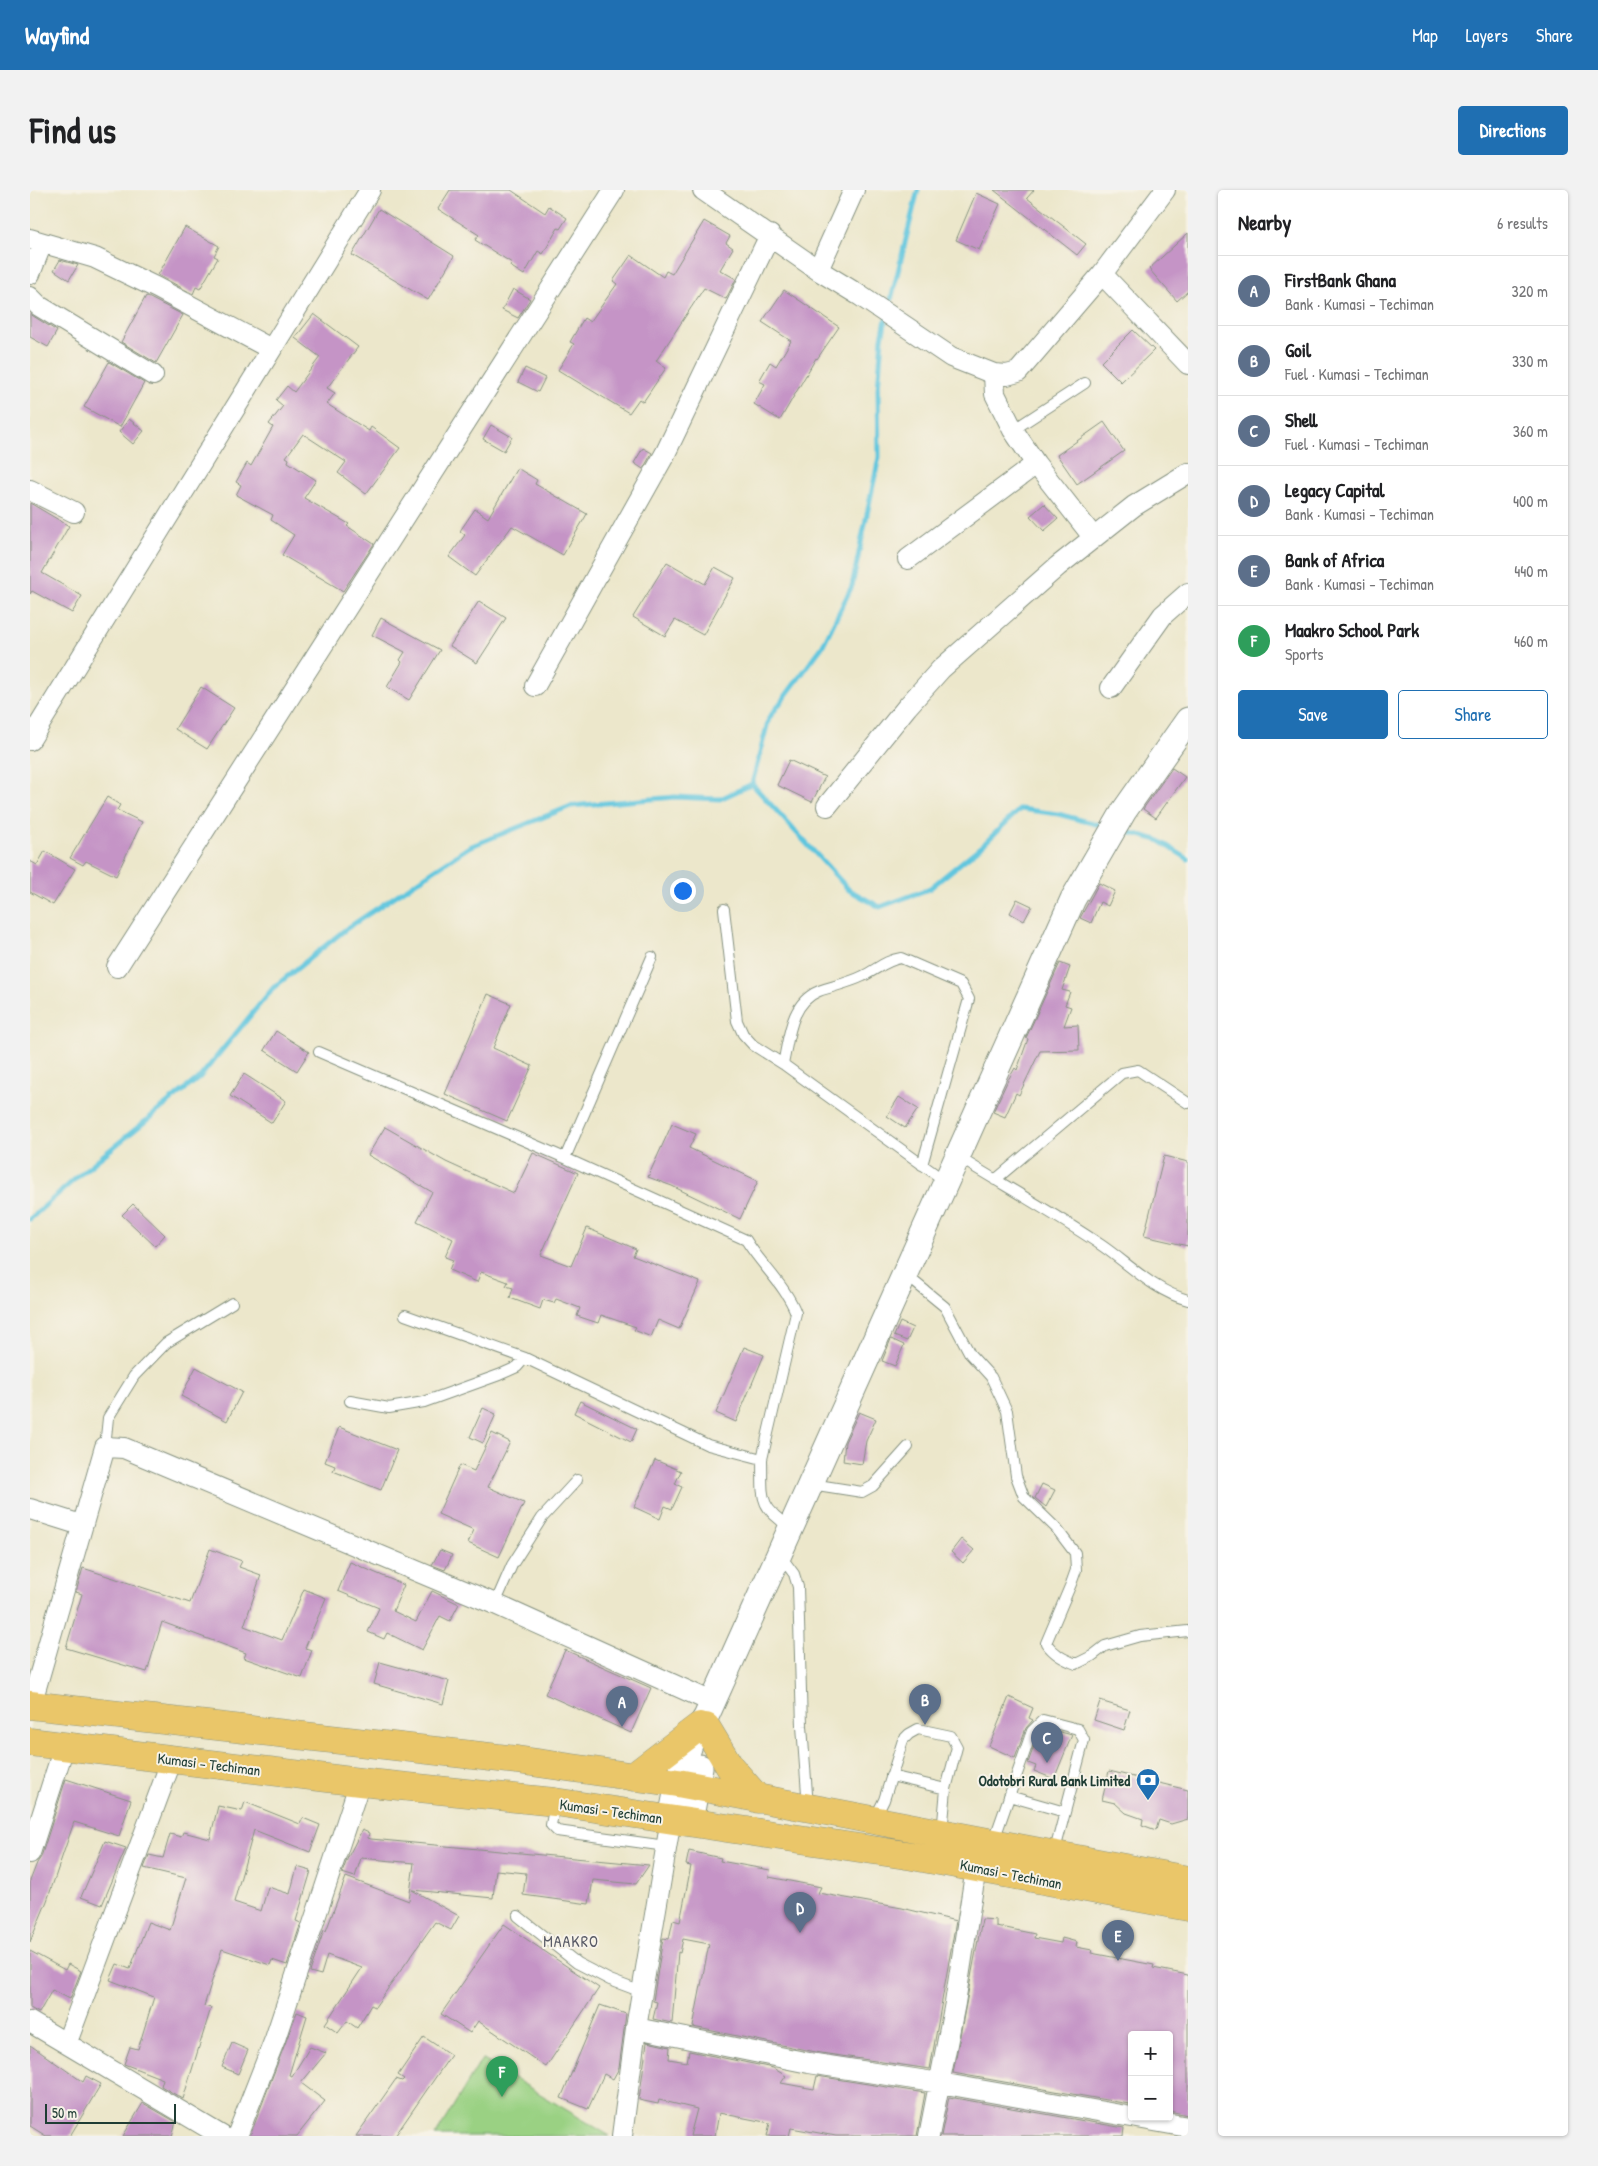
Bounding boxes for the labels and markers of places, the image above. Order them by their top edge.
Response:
pin: B [909,1684,941,1725]
pin: A [606,1686,638,1727]
pin: C [1031,1722,1063,1763]
bank icon: Odotobri Rural Bank Limited [1135,1767,1161,1801]
place label: Odotobri Rural Bank Limited [978,1770,1130,1791]
pin: D [784,1892,816,1933]
pin: E [1102,1920,1134,1961]
pin: F [486,2056,518,2097]

